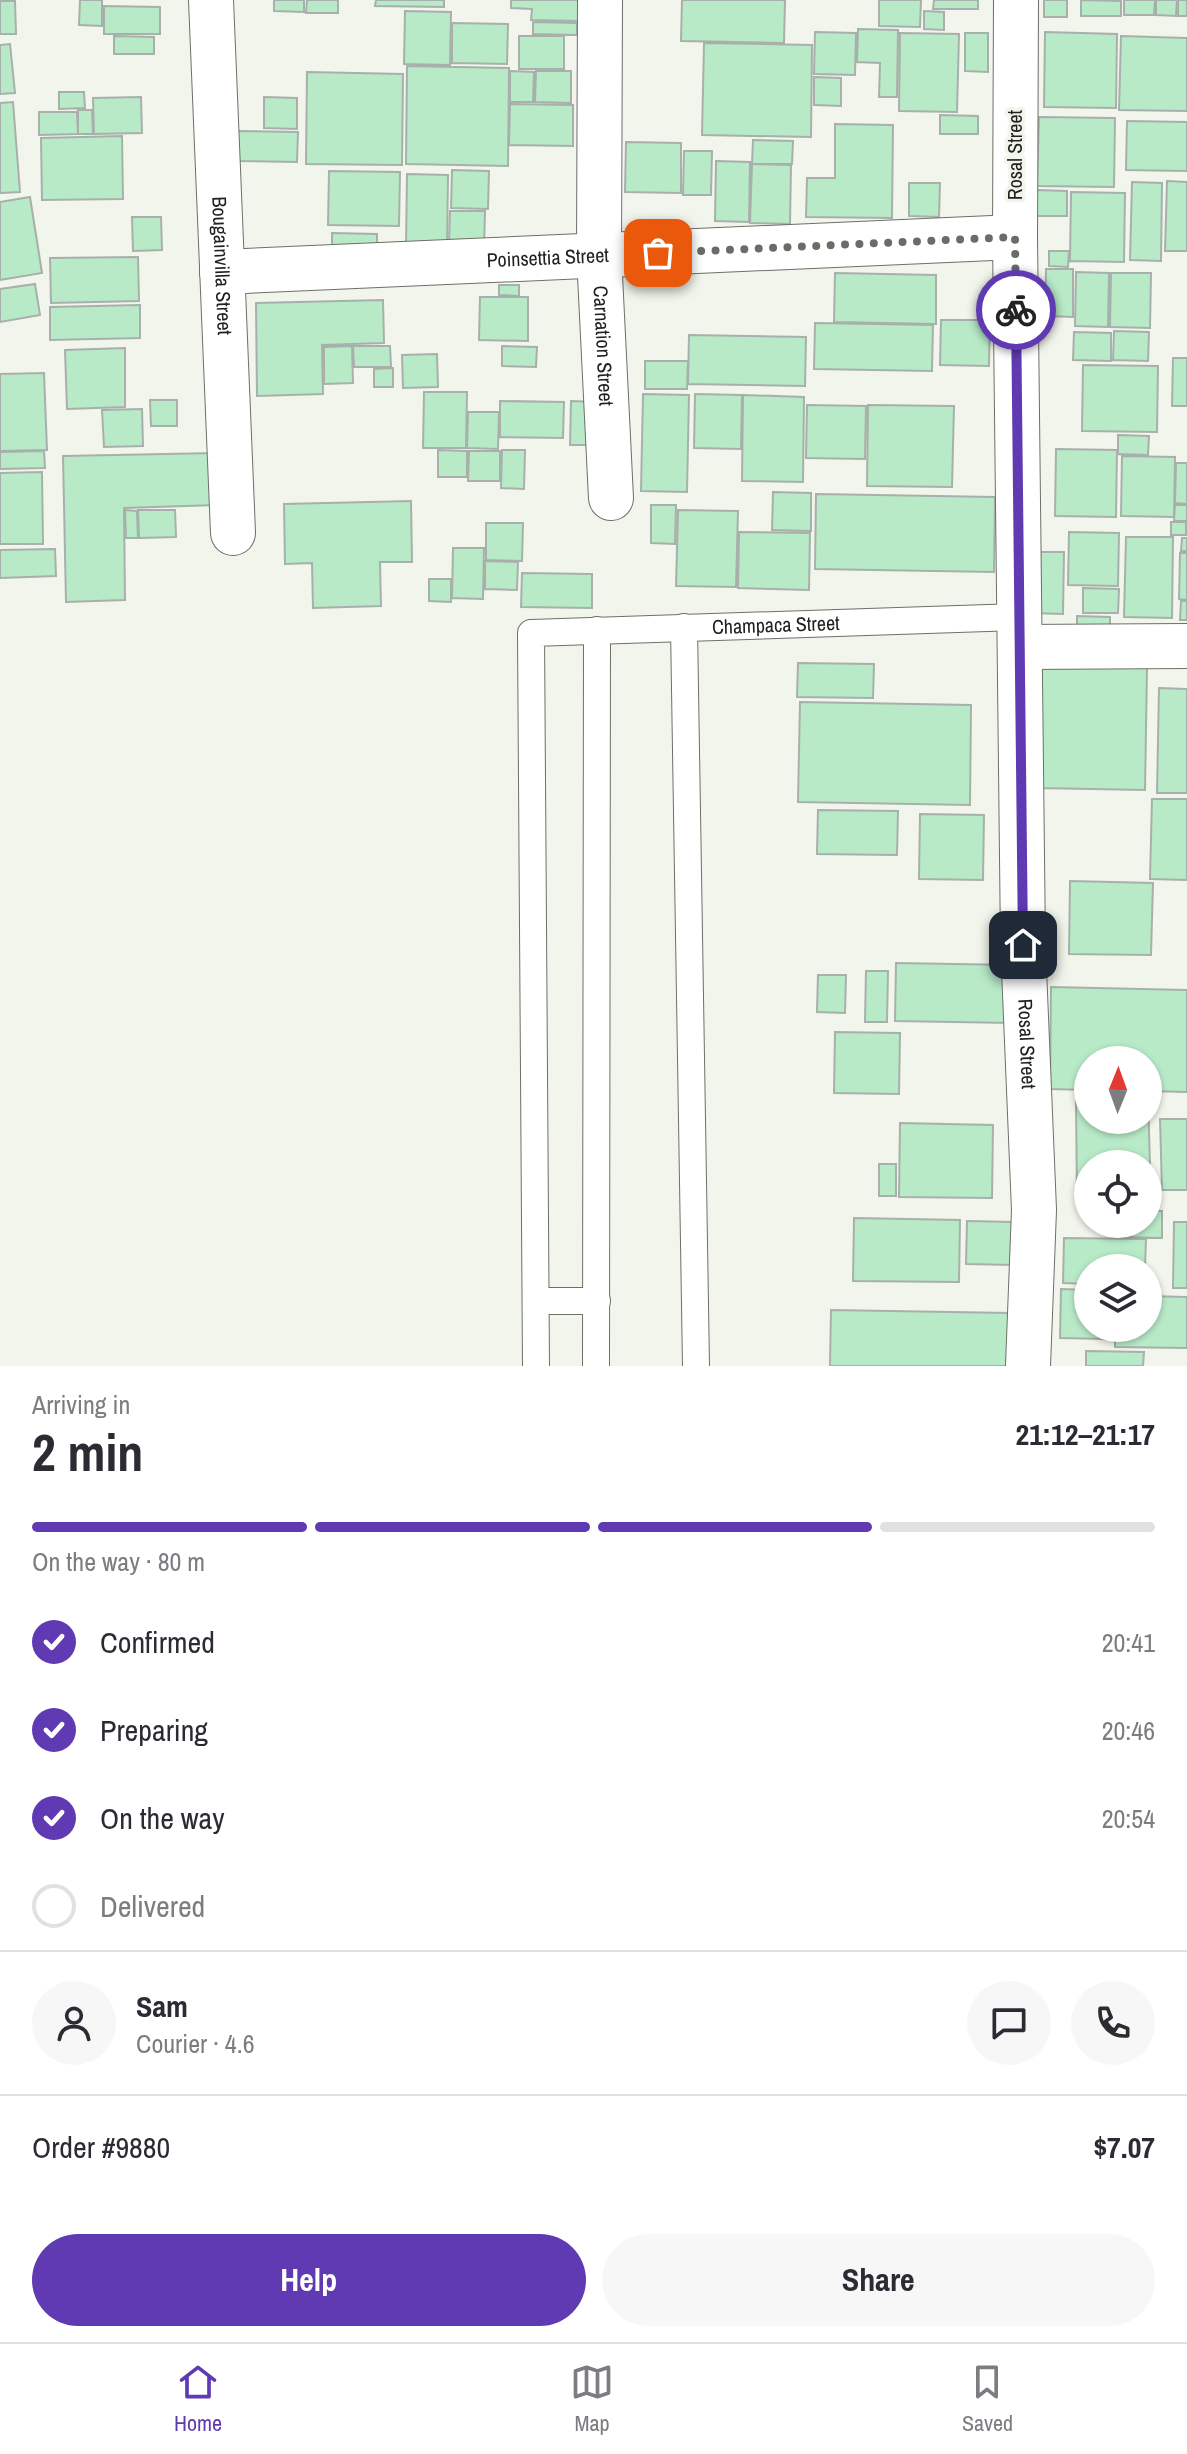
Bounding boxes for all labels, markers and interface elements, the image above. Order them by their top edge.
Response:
street label: Rosal Street [1001,109,1028,200]
street label: Bougainvilla Street [206,196,239,336]
pin [624,219,692,287]
icon: bag [636,231,680,275]
street label: Poinsettia Street [486,241,610,273]
courier [976,270,1056,350]
street label: Carnation Street [588,285,620,407]
icon: bike [994,288,1038,332]
street label: Champaca Street [712,609,841,640]
pin [989,911,1057,979]
icon: home [1001,923,1045,967]
street label: Rosal Street [1012,998,1043,1090]
north arrow [1074,1046,1162,1134]
map controls [1074,1046,1162,1342]
button: locate [1074,1150,1162,1238]
button: layers [1074,1254,1162,1342]
text: Arriving in [32,1387,130,1422]
text: 21:12–21:17 [1016,1414,1155,1454]
text: 2 min [32,1417,143,1487]
text: On the way · 80 m [32,1544,205,1579]
icon: check [32,1620,76,1664]
text: Confirmed [100,1622,215,1662]
text: 20:41 [1102,1625,1155,1660]
icon: check [32,1708,76,1752]
text: Preparing [100,1710,208,1750]
text: 20:46 [1102,1713,1155,1748]
icon: check [32,1796,76,1840]
text: On the way [100,1798,224,1838]
text: 20:54 [1102,1801,1155,1836]
text: Delivered [100,1886,205,1926]
button: person [32,1981,116,2065]
button: chat [967,1981,1051,2065]
button: phone [1071,1981,1155,2065]
text: Sam [136,1986,188,2026]
text: Courier · 4.6 [136,2026,255,2061]
text: Order #9880 [32,2127,170,2167]
text: $7.07 [1093,2127,1155,2167]
button: Help [32,2234,586,2326]
button: Share [602,2234,1155,2326]
tab: Home [174,2360,222,2438]
tab: Map [570,2360,614,2438]
tab: Saved [962,2360,1013,2438]

